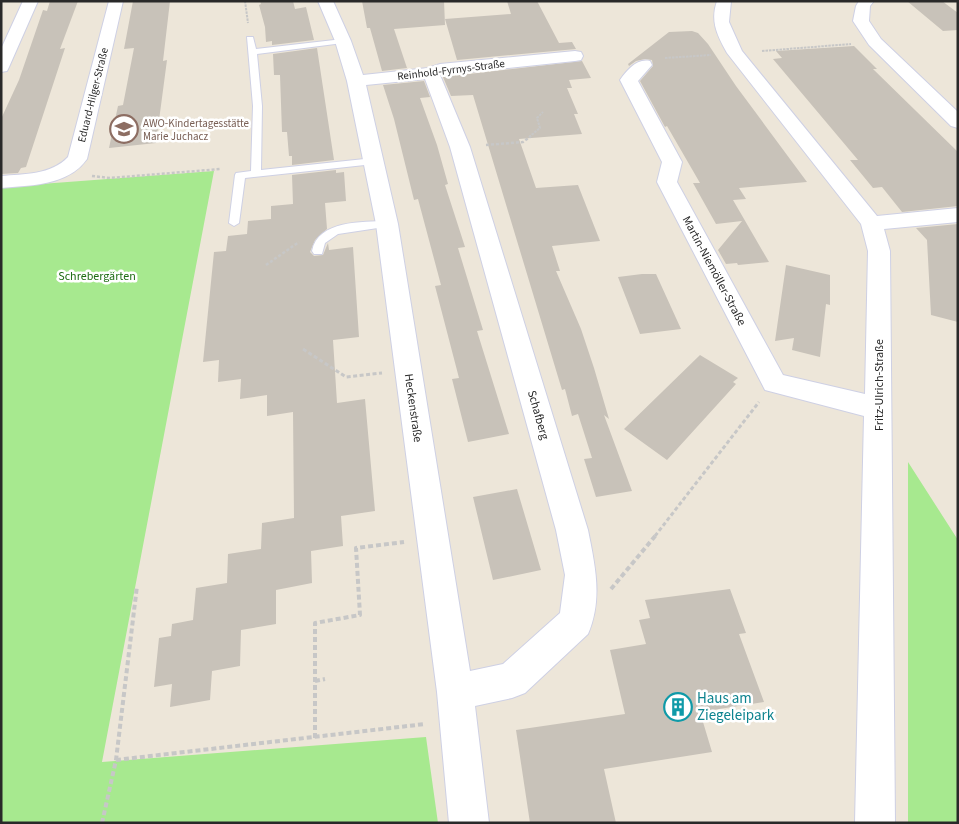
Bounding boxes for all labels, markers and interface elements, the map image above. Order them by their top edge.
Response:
street label: Eduard-Hilger-Straße [74,46,112,144]
street label: Reinhold-Fyrnys-Straße [396,56,506,84]
school or university icon: AWO-Kindertagesstätte Marie Juchacz [109,114,139,144]
place label: AWO-Kindertagesstätte Marie Juchacz [143,116,250,144]
street label: Martin-Niemöller-Straße [678,213,750,329]
park label: Schrebergärten [58,268,136,285]
street label: Fritz-Ulrich-Straße [871,339,888,431]
street label: Heckenstraße [400,373,426,443]
street label: Schafberg [523,388,553,442]
place label: Haus am Ziegeleipark [697,688,775,726]
building icon: Haus am Ziegeleipark [663,692,693,722]

